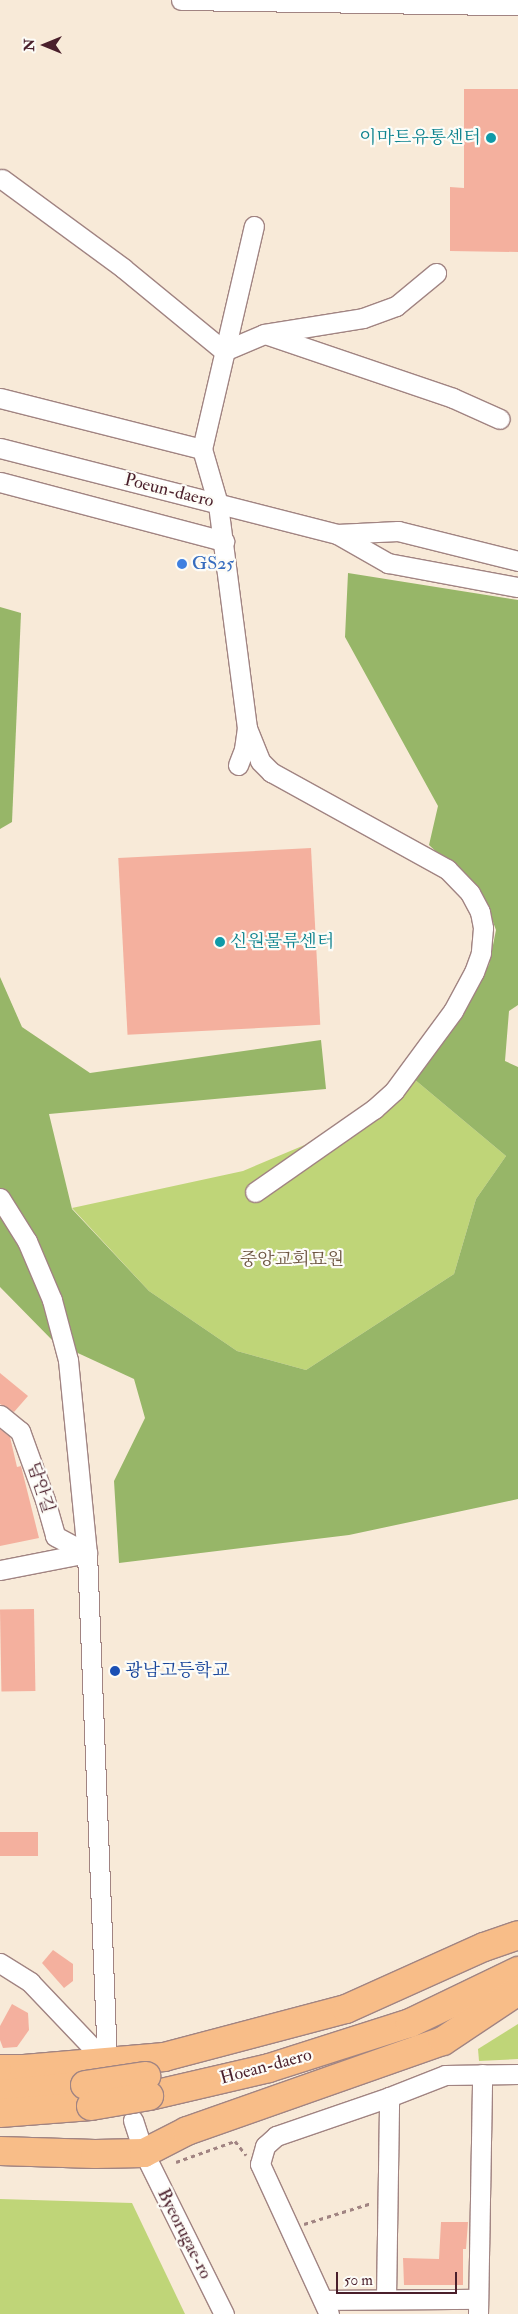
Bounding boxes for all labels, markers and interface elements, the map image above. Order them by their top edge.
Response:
north arrow [20,20,70,70]
text: N [21,39,38,51]
place label: 이마트유통센터 [359,127,481,149]
marker: 이마트유통센터 [485,132,497,144]
street label: Poeun-daero [122,469,216,513]
place label: GS25 [192,553,234,575]
marker: GS25 [176,558,188,570]
place label: 신원물류센터 [230,931,334,953]
marker: 신원물류센터 [214,936,226,948]
park label: 중앙교회묘원 [240,1249,344,1271]
street label: 담안길 [22,1460,58,1516]
place label: 광남고등학교 [125,1660,229,1682]
marker: 광남고등학교 [109,1665,121,1677]
street label: Hoean-daero [218,2044,314,2090]
street label: Byeorugae-ro [152,2185,216,2283]
scale bar [338,2262,459,2294]
text: 50 m [344,2271,373,2290]

